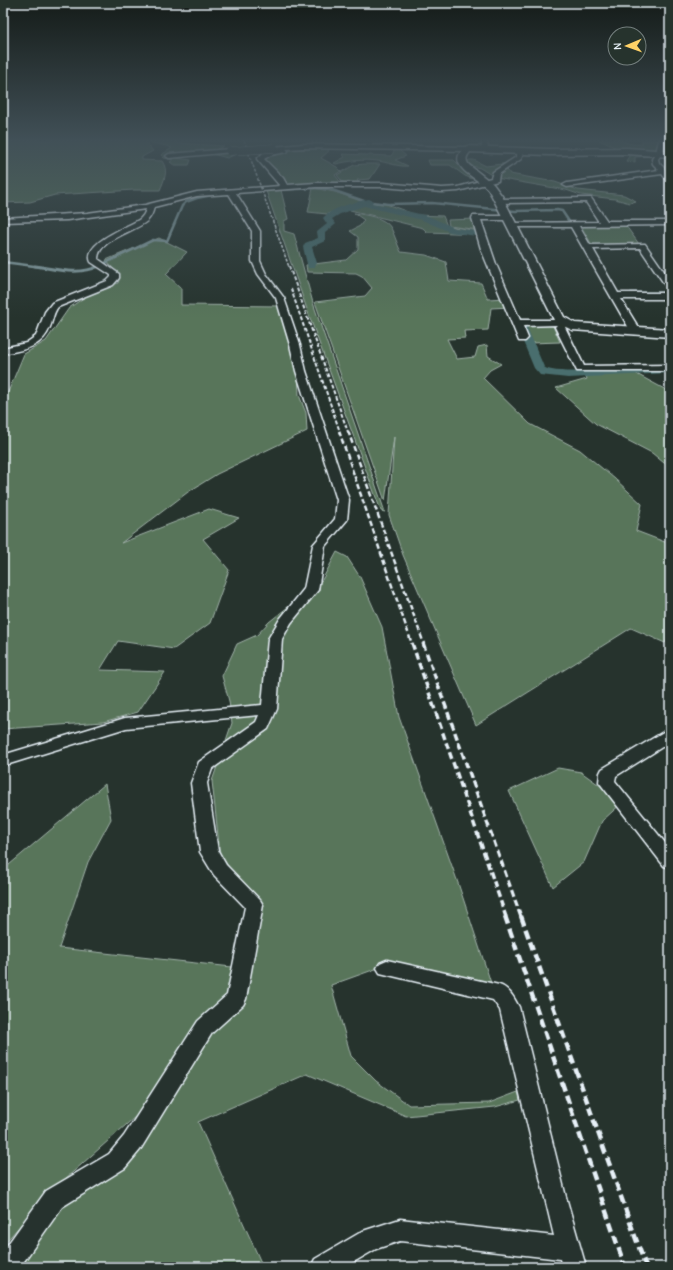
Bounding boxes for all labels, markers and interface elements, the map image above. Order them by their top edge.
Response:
north arrow [607,26,647,66]
text: N [611,43,624,50]

